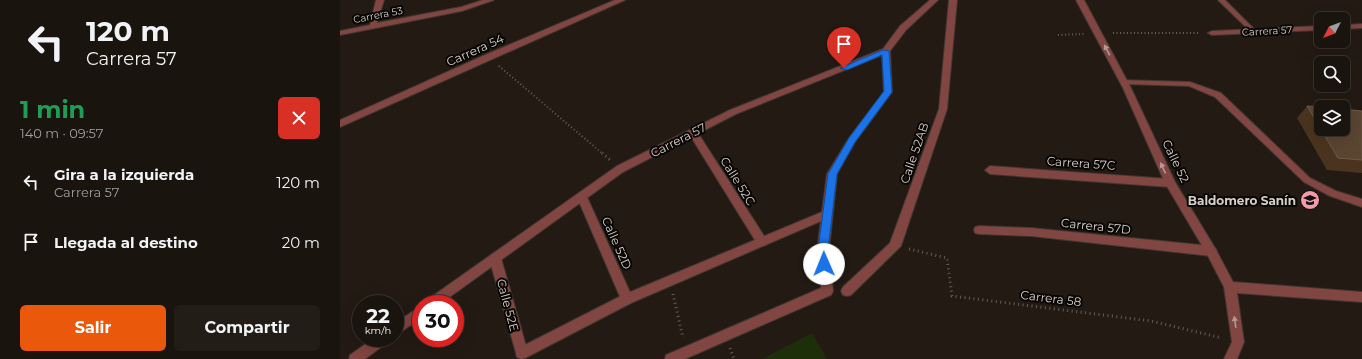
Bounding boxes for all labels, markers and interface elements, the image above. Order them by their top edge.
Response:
street label: Carrera 53 [352,4,404,26]
north arrow [1314,12,1350,48]
map controls [1314,12,1350,136]
text: 120 m [86,14,170,48]
icon: left [20,16,72,68]
street label: Carrera 57 [1242,23,1293,39]
pin [827,27,861,68]
street label: Carrera 54 [444,31,506,69]
icon: arrive [833,33,855,55]
one-way arrow [1104,45,1110,56]
text: Carrera 57 [86,48,177,70]
button: search [1314,56,1350,92]
text: 1 min [20,95,85,124]
button: close [278,97,320,139]
button: layers [1314,100,1350,136]
street label: Carrera 57 [648,120,708,160]
street label: Calle 52AB [897,121,931,185]
text: 140 m · 09:57 [20,125,103,141]
street label: Calle 52 [1159,137,1193,185]
street label: Carrera 57C [1046,153,1116,173]
street label: Calle 52C [717,154,759,208]
one-way arrow [1160,162,1166,173]
text: Gira a la izquierda [54,165,194,184]
icon: left [20,171,42,193]
text: 120 m [276,173,320,192]
text: Carrera 57 [54,184,119,200]
school or university icon: Baldomero Sanín [1299,189,1321,211]
place label: Baldomero Sanín [1188,193,1296,208]
street label: Calle 52D [599,214,635,272]
street label: Carrera 57D [1060,215,1132,237]
icon: arrive [20,231,42,253]
text: Llegada al destino [54,233,198,252]
text: 20 m [282,233,320,252]
position arrow [803,243,845,285]
street label: Calle 52E [494,277,522,333]
street label: Carrera 58 [1020,287,1083,309]
speed limit sign: 30 [412,295,464,347]
text: 22 [366,304,390,328]
button: Salir [20,305,166,351]
button: Compartir [174,305,320,351]
one-way arrow [1232,316,1238,328]
text: km/h [365,324,391,337]

